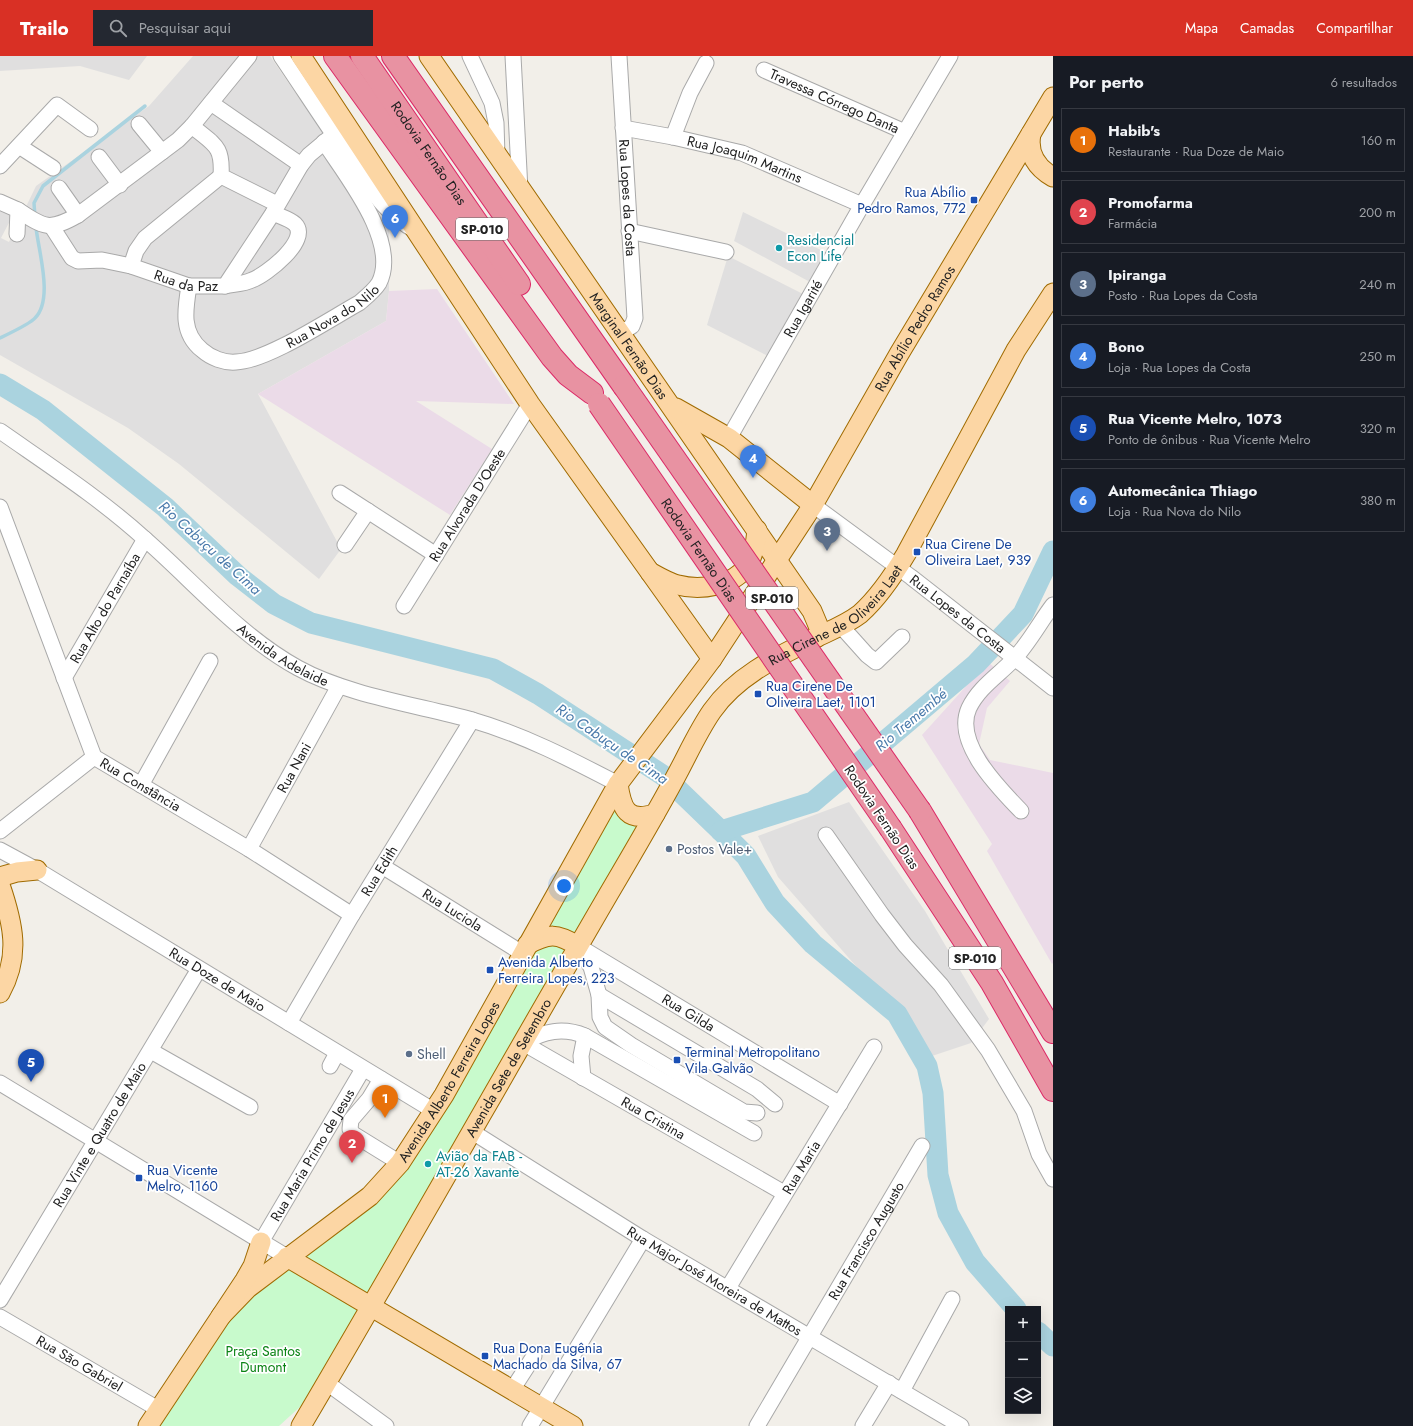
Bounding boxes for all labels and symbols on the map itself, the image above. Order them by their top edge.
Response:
street label: Travessa Córrego Danta [766,64,902,138]
street label: Rodovia Fernão Dias [386,97,472,209]
street label: Rua Joaquim Martins [685,131,806,188]
street label: Rua Lopes da Costa [614,139,641,257]
place label: Rua Abílio Pedro Ramos, 772 [857,182,966,218]
marker: Rua Abílio Pedro Ramos, 772 [969,195,979,205]
pin: 6 [382,205,408,238]
road number: SP-010 [456,218,508,240]
place label: Residencial Econ Life [787,230,854,266]
marker: Residencial Econ Life [774,243,784,253]
street label: Rua Abílio Pedro Ramos [870,261,960,395]
street label: Rua da Paz [151,265,219,296]
street label: Rua Igarité [778,276,827,341]
street label: Rua Nova do Nilo [282,280,384,353]
street label: Marginal Fernão Dias [585,288,673,404]
street label: Rua Alvorada D'Oeste [424,444,510,566]
pin: 4 [740,445,766,478]
street label: Rodovia Fernão Dias [656,494,742,606]
water label: Rio Cabuçu de Cima [154,496,267,601]
pin: 3 [814,518,840,551]
place label: Rua Cirene De Oliveira Laet, 939 [925,534,1031,570]
marker: Rua Cirene De Oliveira Laet, 939 [912,547,922,557]
street label: Rua Alto do Parnaíba [65,549,145,667]
street label: Rua Cirene de Oliveira Laet [765,561,907,670]
street label: Rua Lopes da Costa [906,570,1010,658]
road number: SP-010 [746,587,798,609]
street label: Avenida Adelaide [233,619,331,691]
place label: Rua Cirene De Oliveira Laet, 1101 [766,676,876,712]
water label: Rio Tremembé [870,683,952,757]
marker: Rua Cirene De Oliveira Laet, 1101 [753,689,763,699]
water label: Rio Cabuçu de Cima [551,698,673,790]
street label: Rua Nani [272,739,316,796]
street label: Rua Constância [96,753,185,816]
street label: Rodovia Fernão Dias [840,761,925,873]
place label: Postos Vale+ [677,839,752,859]
street label: Rua Edith [356,842,402,900]
marker: Postos Vale+ [664,844,674,854]
your location [554,876,574,896]
street label: Rua Luciola [419,884,486,936]
street label: Rua Doze de Maio [165,942,270,1017]
road number: SP-010 [949,947,1001,969]
place label: Avenida Alberto Ferreira Lopes, 223 [498,952,615,988]
marker: Avenida Alberto Ferreira Lopes, 223 [485,965,495,975]
street label: Rua Gilda [658,989,719,1036]
street label: Avenida Sete de Setembro [460,994,556,1141]
street label: Avenida Alberto Ferreira Lopes [393,998,505,1166]
place label: Terminal Metropolitano Vila Galvão [685,1042,820,1078]
place label: Shell [417,1044,446,1064]
pin: 5 [18,1049,44,1082]
marker: Shell [404,1049,414,1059]
marker: Terminal Metropolitano Vila Galvão [672,1055,682,1065]
street label: Rua Vinte e Quatro de Maio [48,1058,151,1211]
street label: Rua Maria Primo de Jesus [265,1085,359,1225]
pin: 1 [372,1085,398,1118]
street label: Rua Cristina [618,1092,689,1144]
pin: 2 [339,1130,365,1163]
street label: Rua Maria [777,1137,825,1198]
place label: Avião da FAB - AT-26 Xavante [436,1146,522,1182]
marker: Avião da FAB - AT-26 Xavante [423,1159,433,1169]
place label: Rua Vicente Melro, 1160 [147,1160,218,1196]
marker: Rua Vicente Melro, 1160 [134,1173,144,1183]
street label: Rua Francisco Augusto [823,1177,909,1304]
street label: Rua Major José Moreira de Mattos [623,1221,806,1341]
street label: Rua São Gabriel [33,1330,126,1396]
place label: Rua Dona Eugênia Machado da Silva, 67 [493,1338,623,1374]
park label: Praça Santos Dumont [226,1341,301,1377]
marker: Rua Dona Eugênia Machado da Silva, 67 [480,1351,490,1361]

